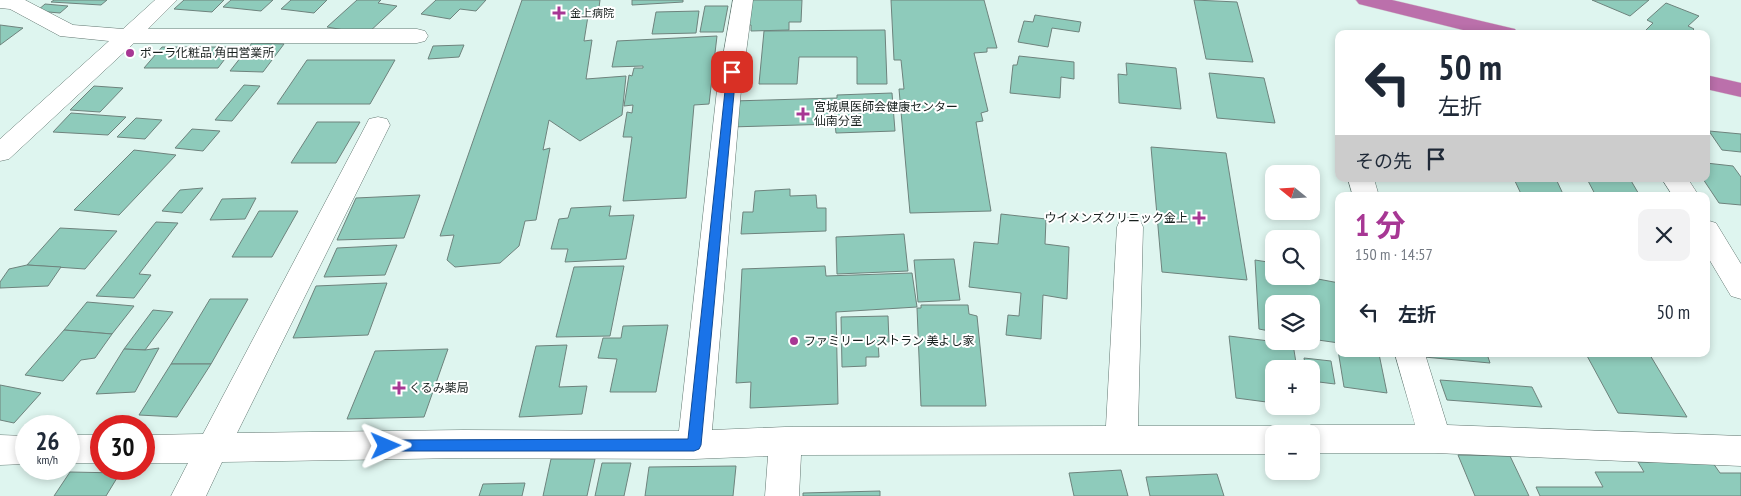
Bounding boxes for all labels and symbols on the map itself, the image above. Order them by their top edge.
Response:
marker: 金上病院 [552,6,566,20]
place label: 金上病院 [570,6,614,20]
place label: ポーラ化粧品 角田営業所 [140,45,275,60]
marker: ポーラ化粧品 角田営業所 [124,47,136,59]
pin [711,51,753,93]
place label: 宮城県医師会健康センター 仙南分室 [814,99,958,128]
marker: 宮城県医師会健康センター 仙南分室 [796,107,810,121]
north arrow [1265,165,1320,220]
place label: ウイメンズクリニック金上 [1044,210,1188,225]
marker: ウイメンズクリニック金上 [1192,211,1206,225]
place label: ファミリーレストラン 美よし家 [804,333,975,348]
marker: ファミリーレストラン 美よし家 [788,335,800,347]
place label: くるみ薬局 [409,380,469,395]
marker: くるみ薬局 [393,382,405,394]
speed limit sign: 30 [90,415,155,480]
position arrow [359,419,411,471]

